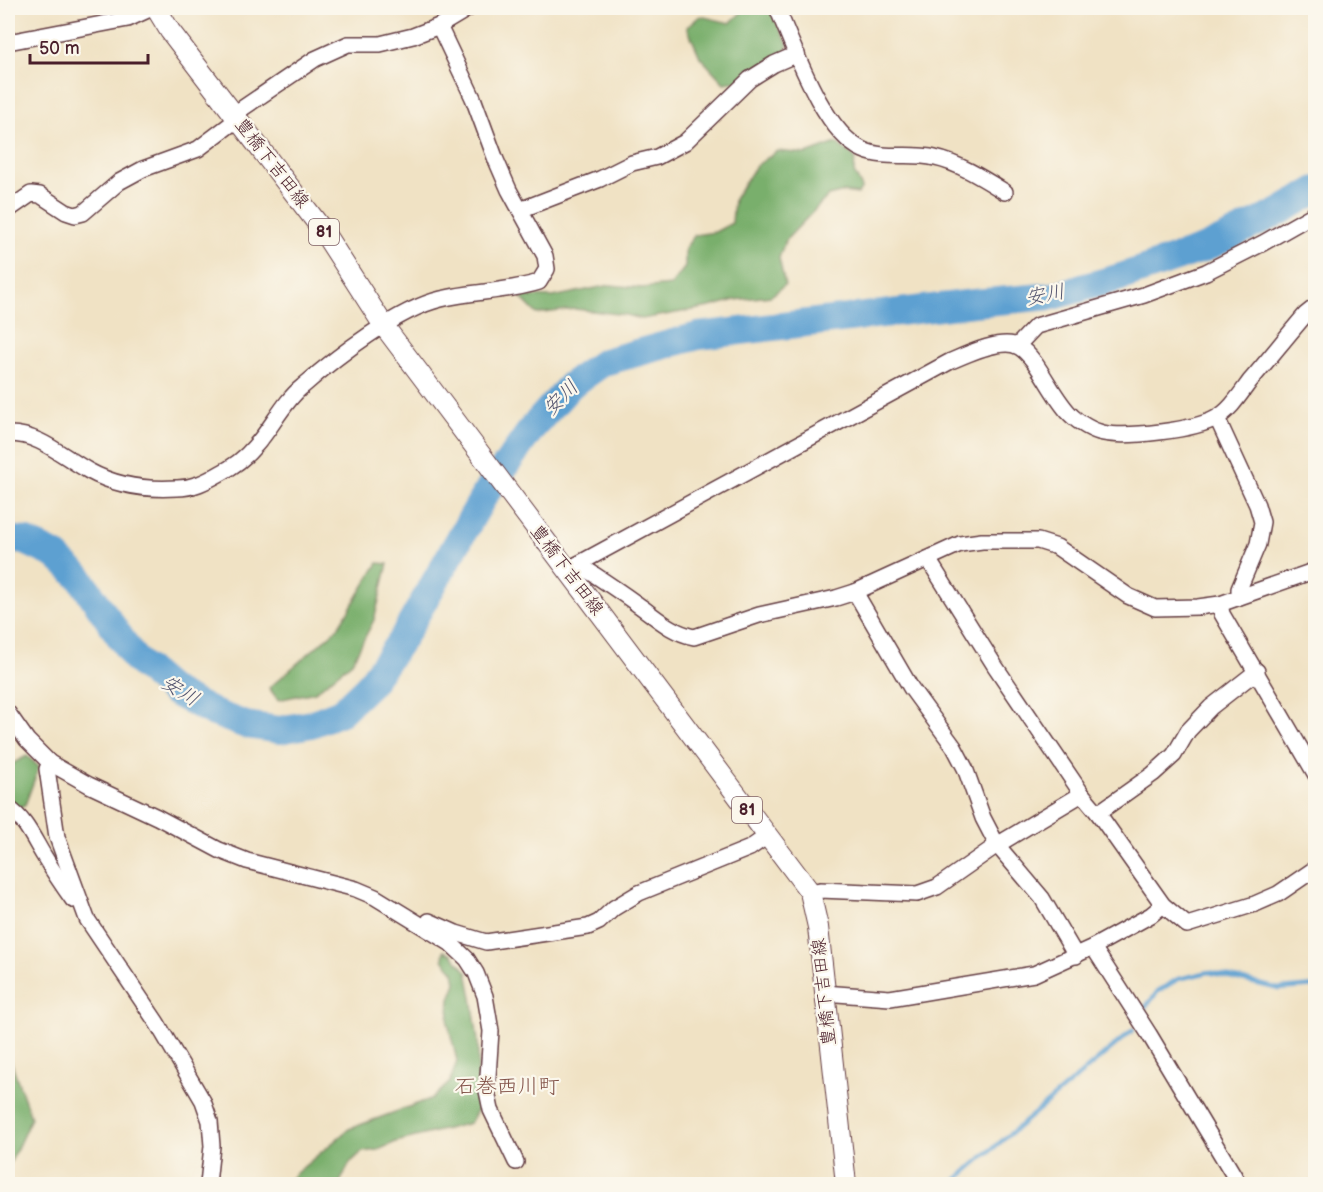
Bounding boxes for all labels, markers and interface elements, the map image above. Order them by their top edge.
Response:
scale bar [30,27,148,65]
text: 50 m [39,38,80,59]
street label: 豊橋下吉田線 [230,114,314,212]
road number: 81 [309,219,339,245]
water label: 安川 [1023,279,1067,311]
water label: 安川 [538,375,584,421]
street label: 豊橋下吉田線 [526,521,608,619]
water label: 安川 [157,670,203,712]
road number: 81 [732,797,762,823]
street label: 豊橋下吉田線 [808,937,840,1047]
district label: 石巻西川町 [455,1074,560,1099]

